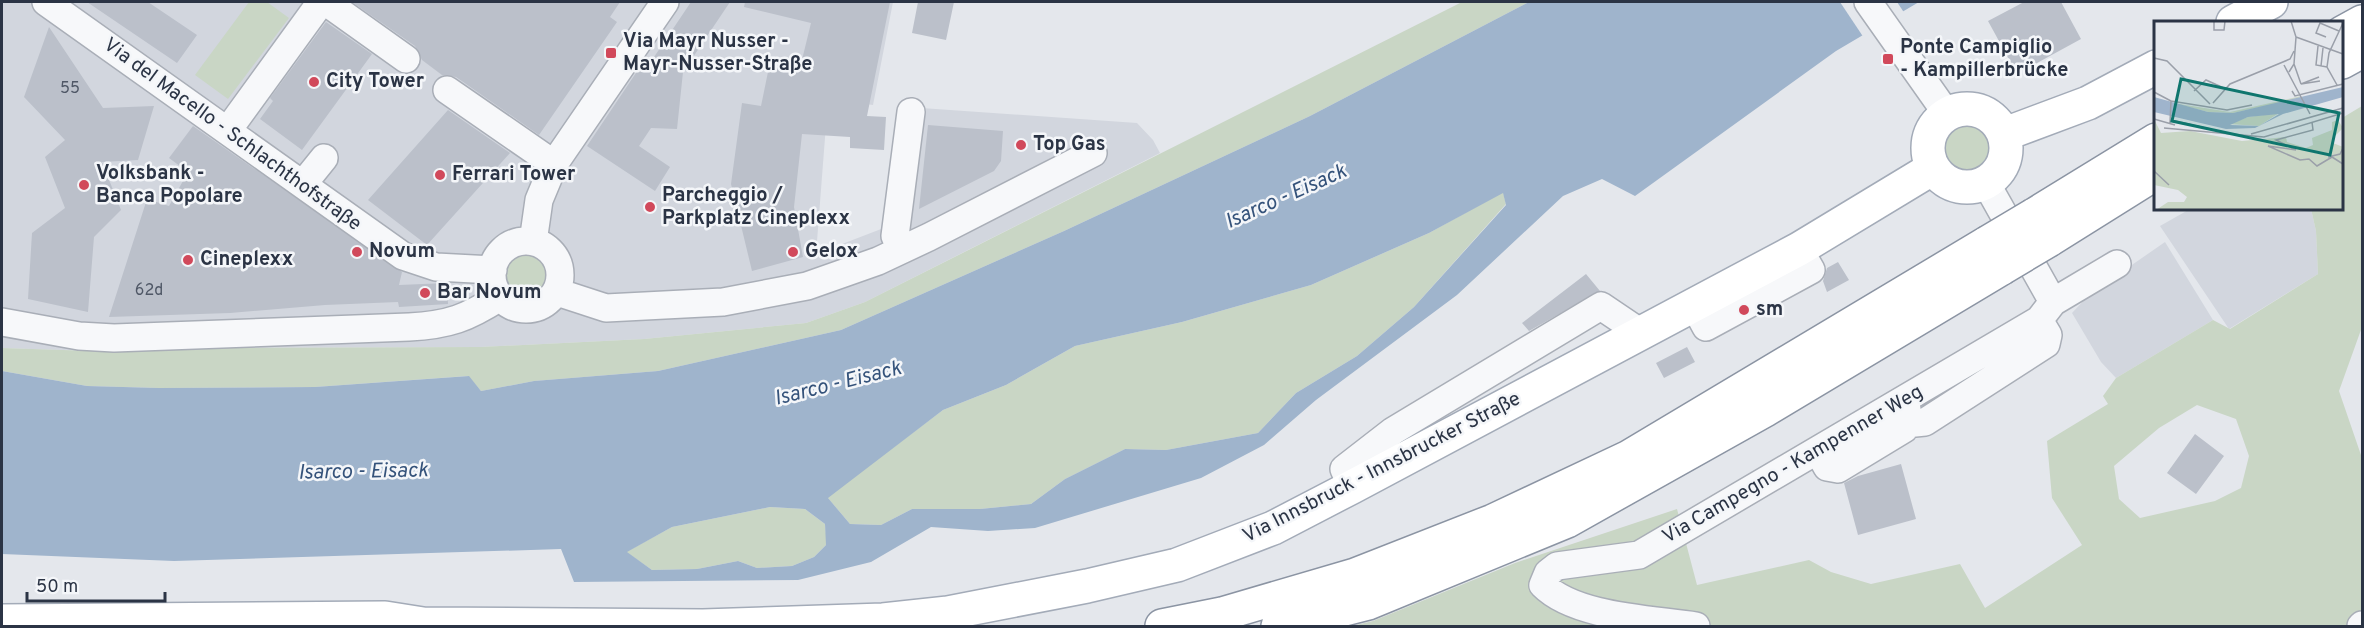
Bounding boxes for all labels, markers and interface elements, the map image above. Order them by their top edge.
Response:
inset map [2154,21,2343,210]
place label: Via Mayr Nusser - Mayr-Nusser-Straße [623,29,812,78]
street label: Via del Macello - Schlachthofstraße [98,33,366,237]
place label: Ponte Campiglio - Kampillerbrücke [1900,35,2068,84]
marker: Via Mayr Nusser - Mayr-Nusser-Straße [604,46,618,60]
marker: Ponte Campiglio - Kampillerbrücke [1881,52,1895,66]
place label: City Tower [326,69,425,95]
marker: City Tower [307,75,321,89]
house number: 55 [60,79,80,99]
place label: Top Gas [1033,132,1106,158]
marker: Top Gas [1014,138,1028,152]
water label: Isarco - Eisack [1221,158,1351,236]
place label: Volksbank - Banca Popolare [96,161,243,210]
place label: Ferrari Tower [452,162,576,188]
marker: Ferrari Tower [433,168,447,182]
marker: Volksbank - Banca Popolare [77,178,91,192]
place label: Parcheggio / Parkplatz Cineplexx [662,183,850,232]
marker: Parcheggio / Parkplatz Cineplexx [643,200,657,214]
place label: Novum [369,239,435,265]
place label: Gelox [805,239,858,265]
marker: Novum [350,245,364,259]
marker: Gelox [786,245,800,259]
place label: Cineplexx [200,247,293,273]
marker: Cineplexx [181,253,195,267]
place label: Bar Novum [437,280,542,306]
house number: 62d [135,281,163,301]
marker: Bar Novum [418,286,432,300]
place label: sm [1756,297,1783,323]
marker: sm [1737,303,1751,317]
water label: Isarco - Eisack [772,355,905,413]
street label: Via Campegno - Kampenner Weg [1658,380,1928,550]
street label: Via Innsbruck - Innsbrucker Straße [1239,386,1525,550]
water label: Isarco - Eisack [298,457,429,487]
scale bar [27,565,165,603]
text: 50 m [36,576,78,599]

